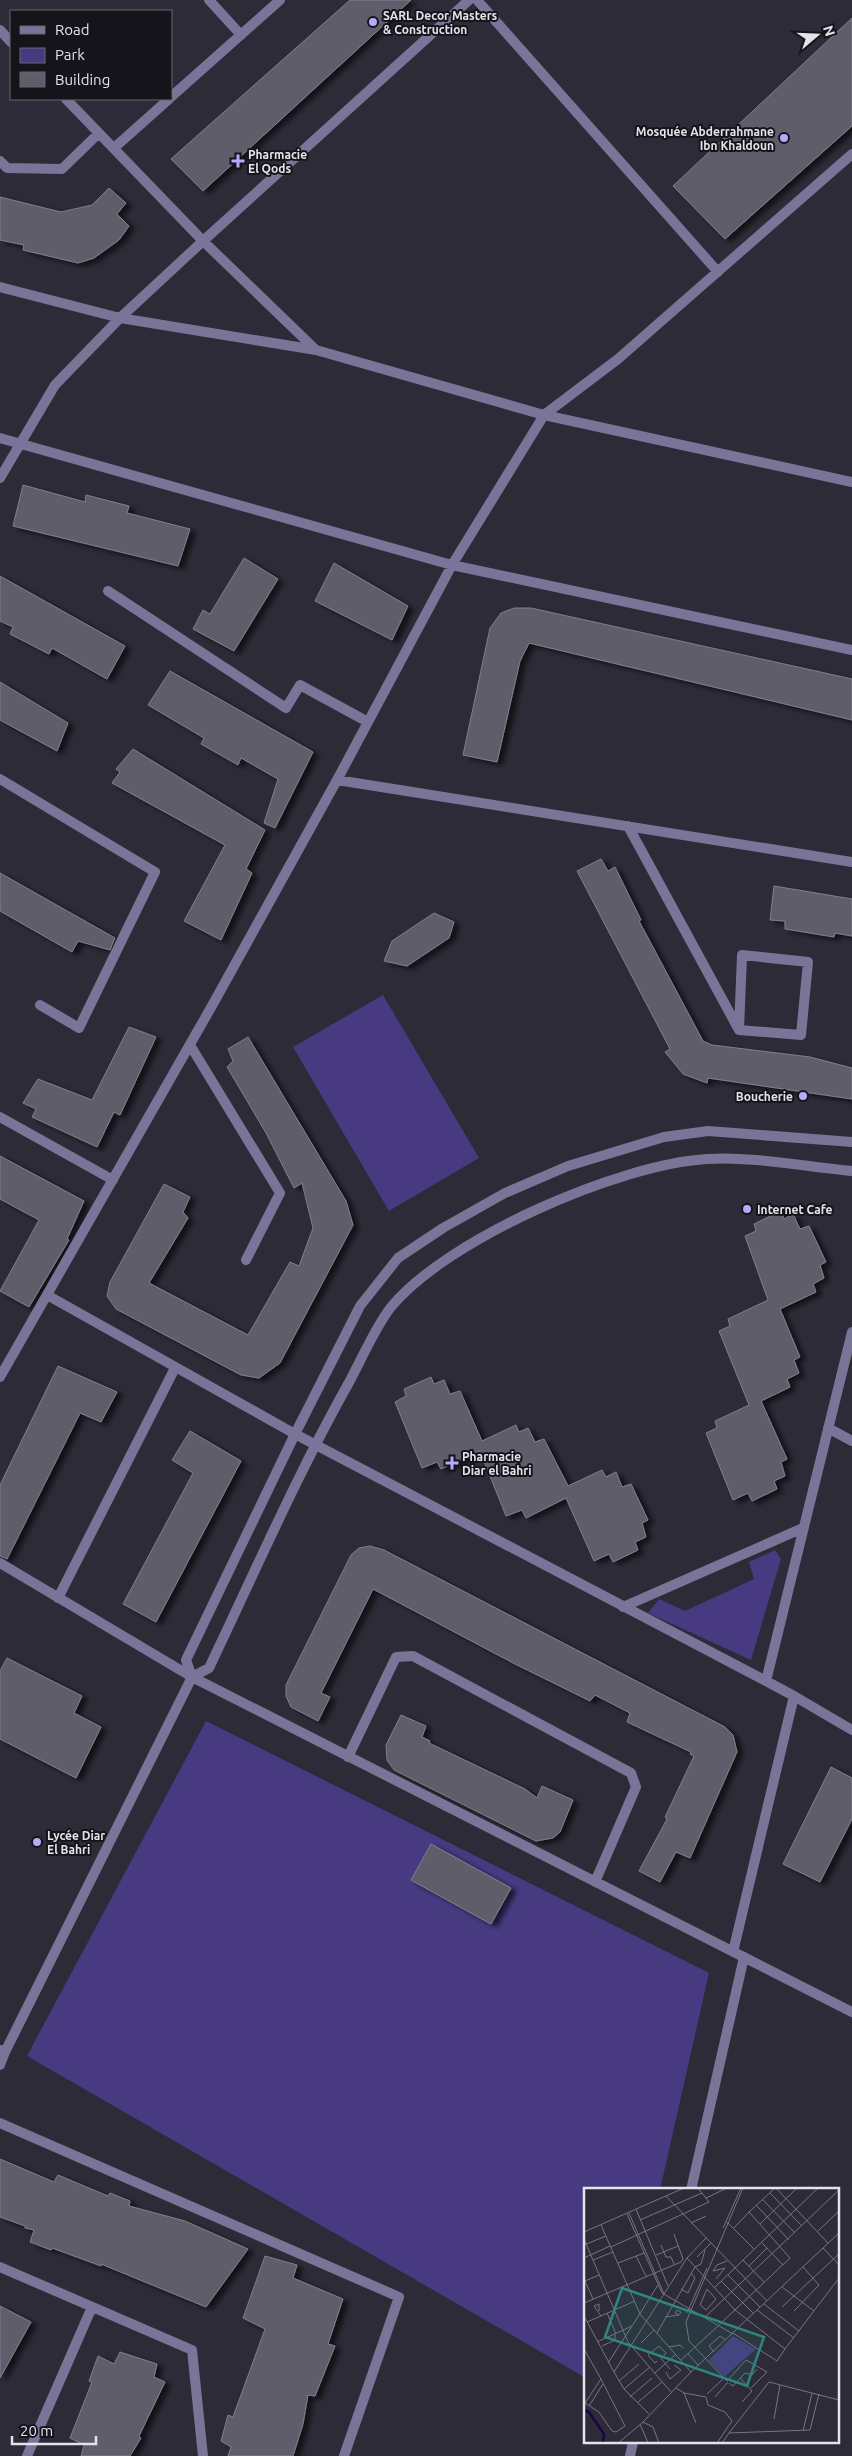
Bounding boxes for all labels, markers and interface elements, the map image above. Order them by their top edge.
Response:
place label: SARL Decor Masters & Construction [383,9,498,36]
legend [10,10,172,100]
north arrow [792,10,842,60]
marker: SARL Decor Masters & Construction [367,16,379,28]
text: Road [55,21,90,38]
text: N [820,23,839,38]
text: Park [55,46,85,63]
text: Building [55,71,110,88]
place label: Mosquée Abderrahmane Ibn Khaldoun [636,125,774,152]
marker: Mosquée Abderrahmane Ibn Khaldoun [778,132,790,144]
place label: Pharmacie El Qods [248,148,307,175]
marker: Pharmacie El Qods [232,155,244,167]
place label: Boucherie [736,1090,793,1103]
marker: Boucherie [797,1090,809,1102]
marker: Internet Cafe [741,1203,753,1215]
place label: Internet Cafe [757,1203,833,1216]
place label: Pharmacie Diar el Bahri [462,1450,532,1477]
marker: Pharmacie Diar el Bahri [446,1457,458,1469]
place label: Lycée Diar El Bahri [47,1829,105,1856]
marker: Lycée Diar El Bahri [31,1836,43,1848]
inset map [584,2188,840,2444]
scale bar [12,2414,96,2446]
text: 20 m [20,2422,53,2439]

